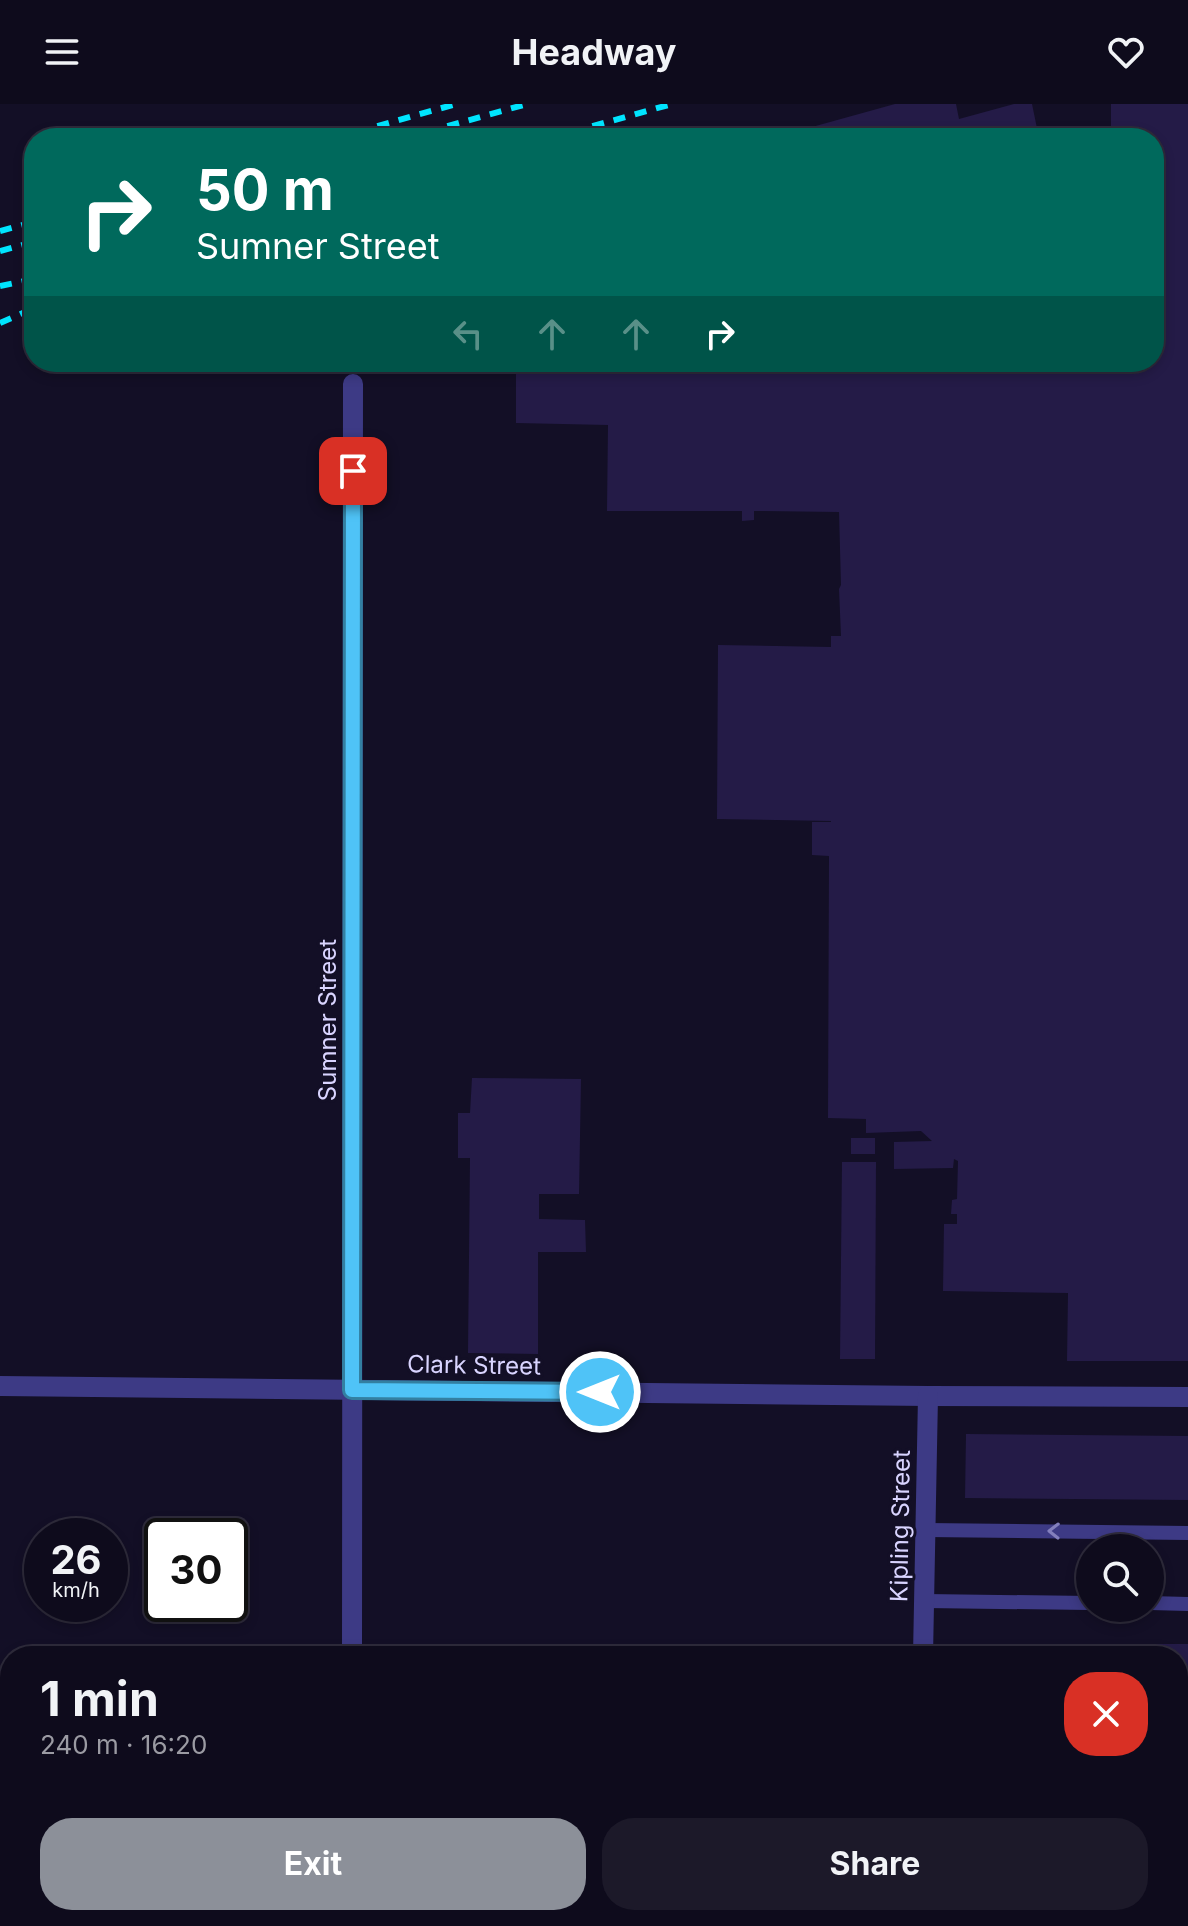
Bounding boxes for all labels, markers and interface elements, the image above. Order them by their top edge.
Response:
icon: menu [40,30,84,74]
text: Headway [512,30,676,74]
icon: heart [1104,30,1148,74]
text: 50 m [196,156,334,224]
icon: right [64,160,168,264]
text: Sumner Street [196,224,439,268]
icon: left [446,312,490,356]
icon: ahead [530,312,574,356]
icon: ahead [614,312,658,356]
icon: right [698,312,742,356]
pin [319,437,387,505]
icon: arrive [331,449,375,493]
street label: Sumner Street [313,939,342,1101]
street label: Clark Street [407,1349,541,1381]
position arrow [558,1350,642,1434]
street label: Kipling Street [884,1450,916,1602]
speed limit sign: 30 [144,1518,248,1622]
one-way arrow [1047,1523,1060,1540]
map controls [1076,1534,1164,1622]
button: search [1076,1534,1164,1622]
text: 26 [50,1535,102,1584]
text: km/h [52,1578,100,1602]
text: 1 min [40,1669,159,1728]
button: close [1064,1672,1148,1756]
text: 240 m · 16:20 [40,1729,207,1760]
button: Exit [40,1818,586,1910]
button: Share [602,1818,1148,1910]

